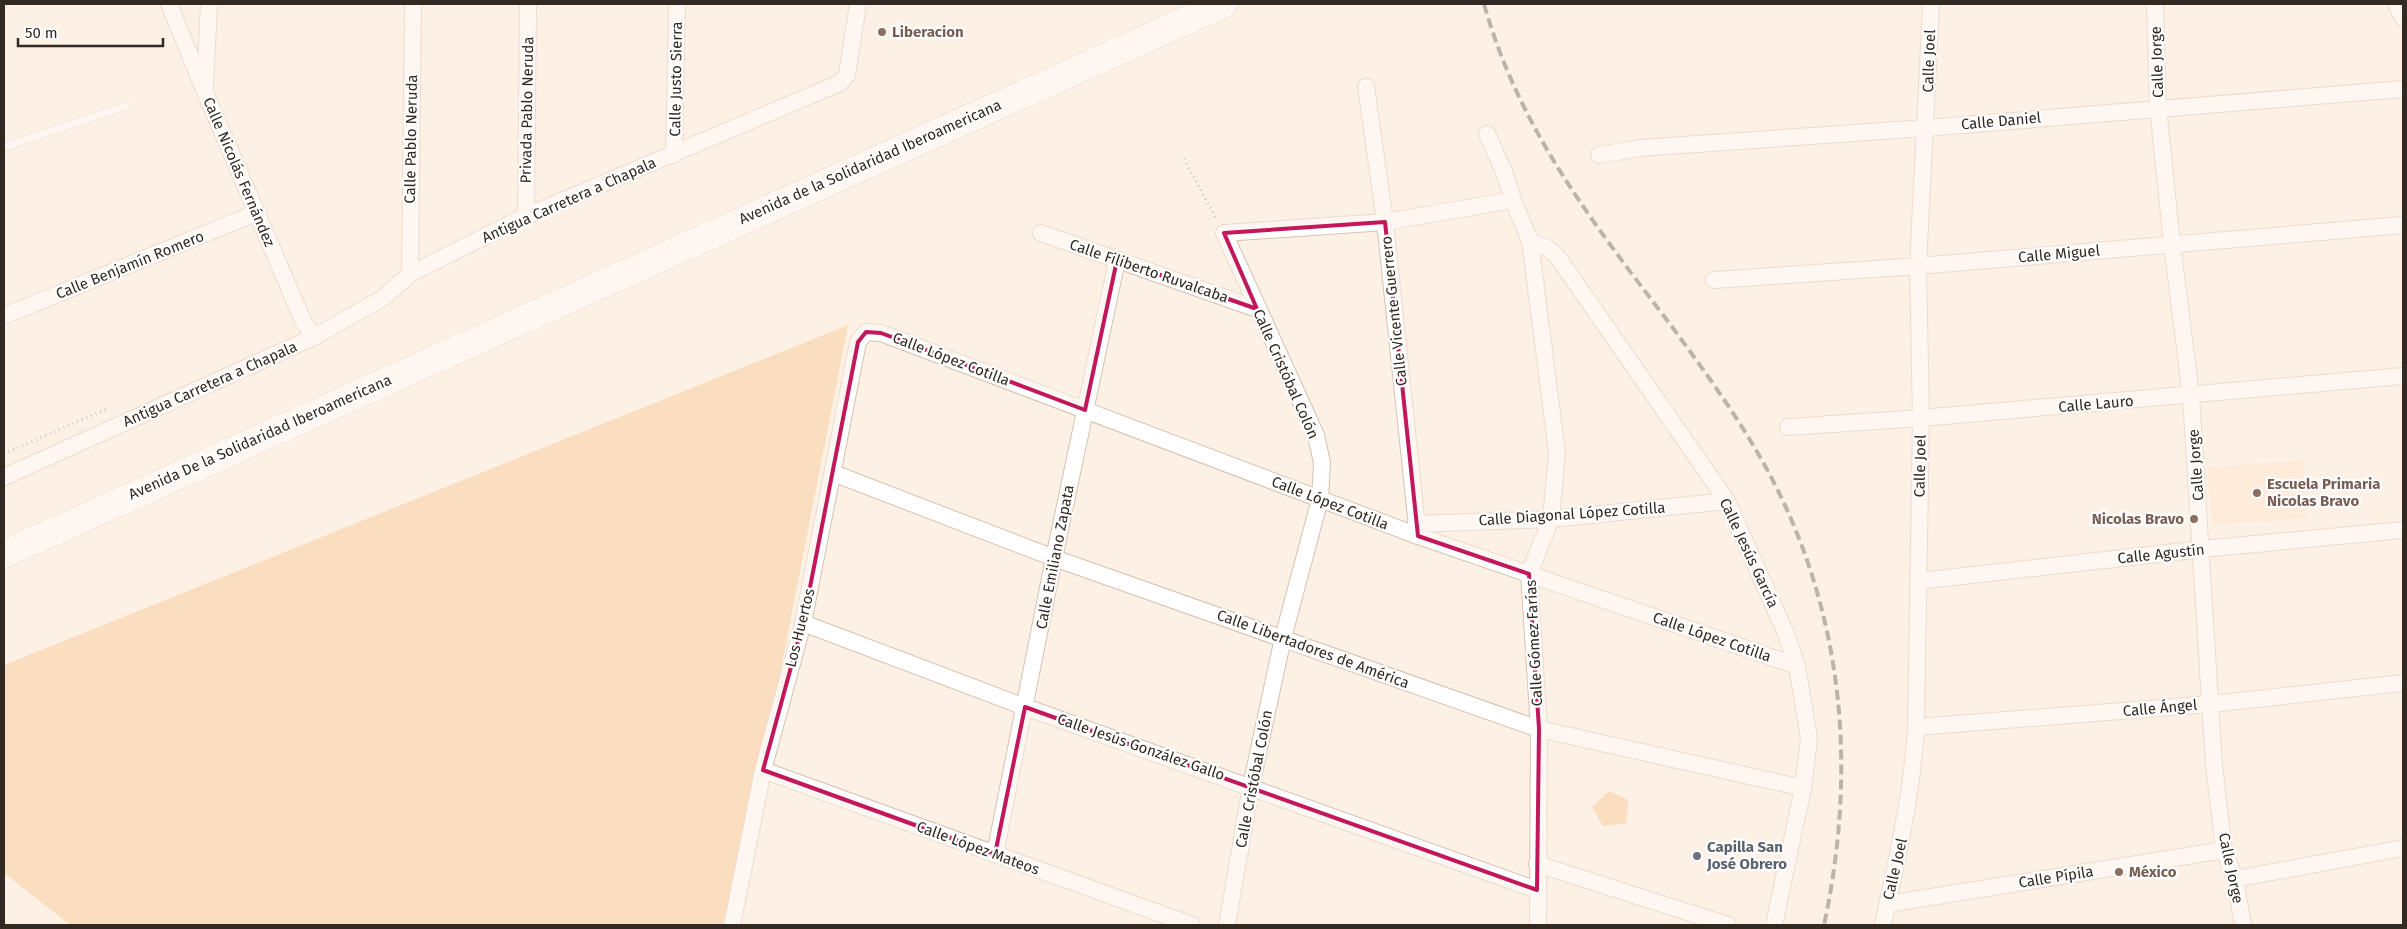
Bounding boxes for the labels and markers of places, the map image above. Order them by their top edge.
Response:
place label: Liberacion [892,23,964,41]
marker: Liberacion [876,26,888,38]
place label: Escuela Primaria Nicolas Bravo [2267,475,2380,510]
marker: Escuela Primaria Nicolas Bravo [2251,487,2263,499]
place label: Nicolas Bravo [2092,510,2184,528]
marker: Nicolas Bravo [2188,513,2200,525]
place label: Capilla San José Obrero [1706,838,1787,873]
marker: Capilla San José Obrero [1691,850,1703,862]
place label: México [2129,863,2177,881]
marker: México [2113,866,2125,878]

